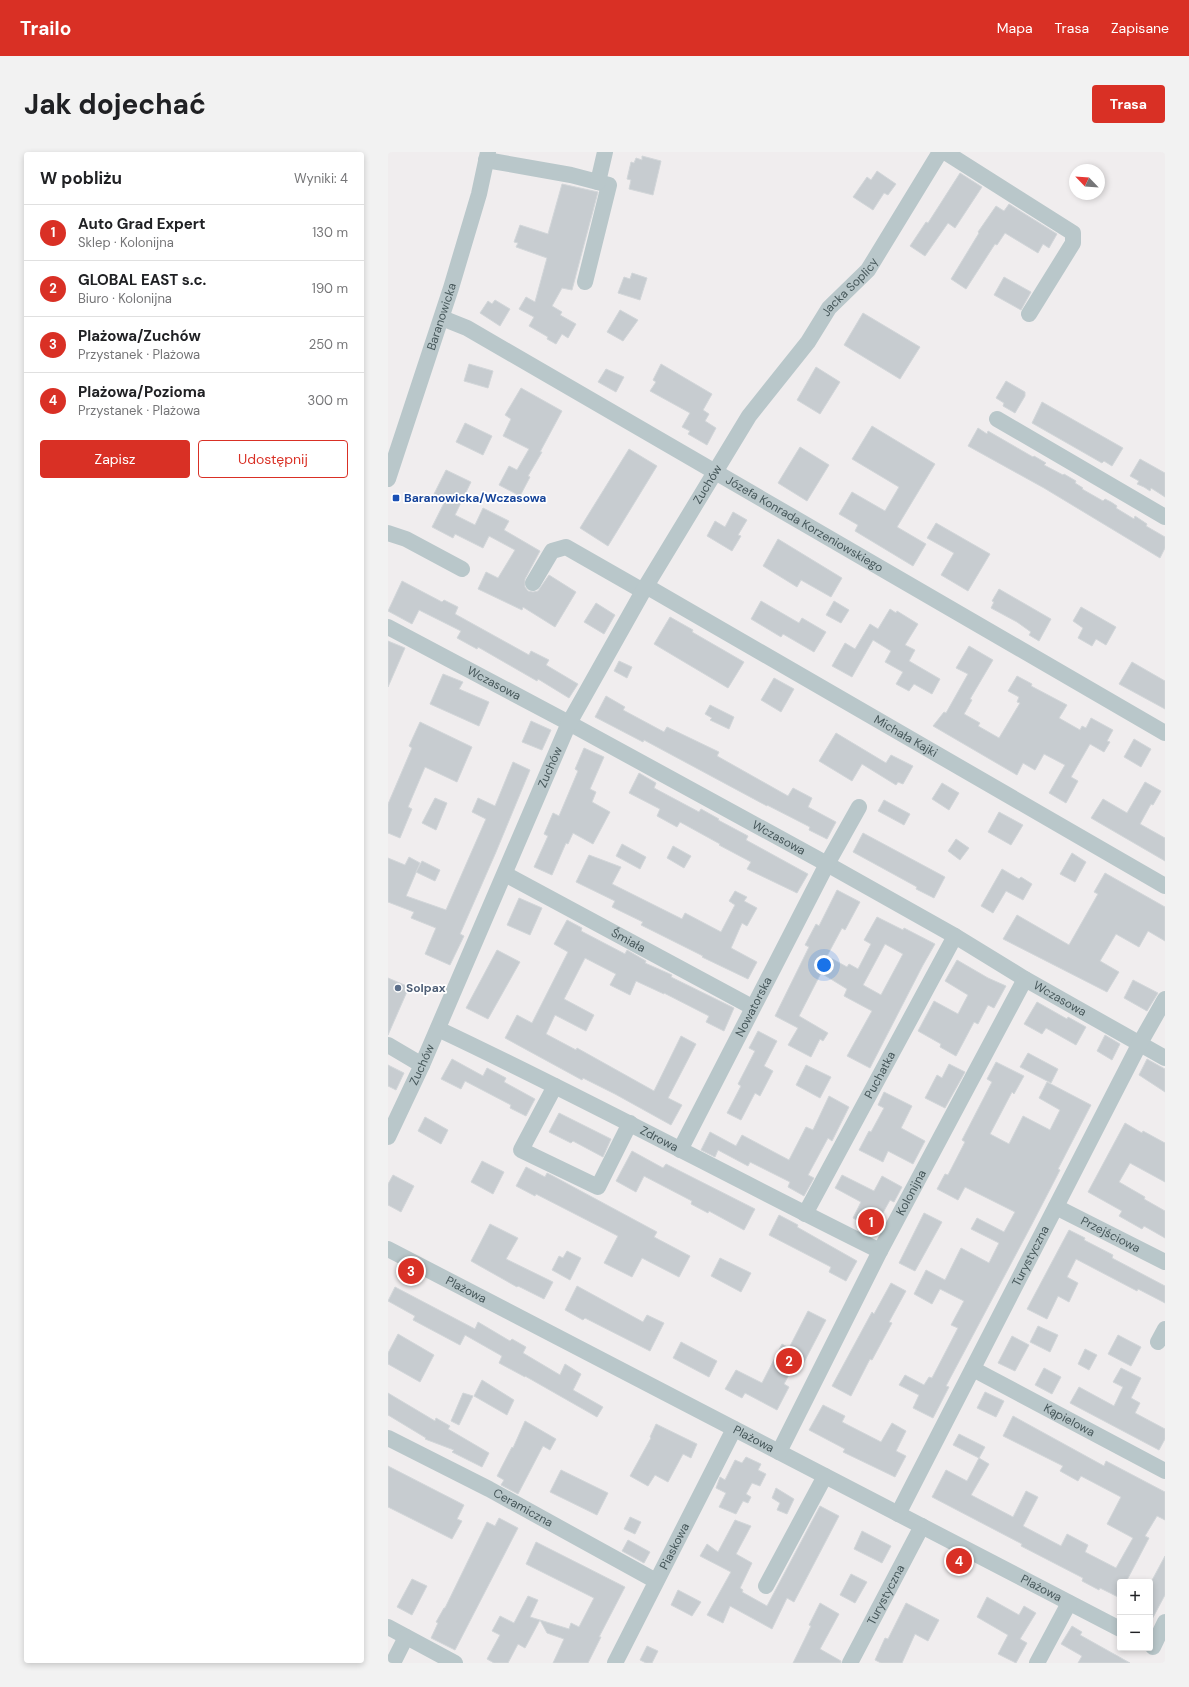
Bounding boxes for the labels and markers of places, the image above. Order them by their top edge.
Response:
place label: Baranowicka/Wczasowa [404,490,546,506]
marker: Baranowicka/Wczasowa [391,493,401,503]
place label: Solpax [406,980,446,996]
marker: Solpax [393,983,403,993]
pin: 1 [858,1207,884,1237]
pin: 3 [398,1256,424,1286]
pin: 2 [776,1346,802,1376]
pin: 4 [946,1546,972,1576]

